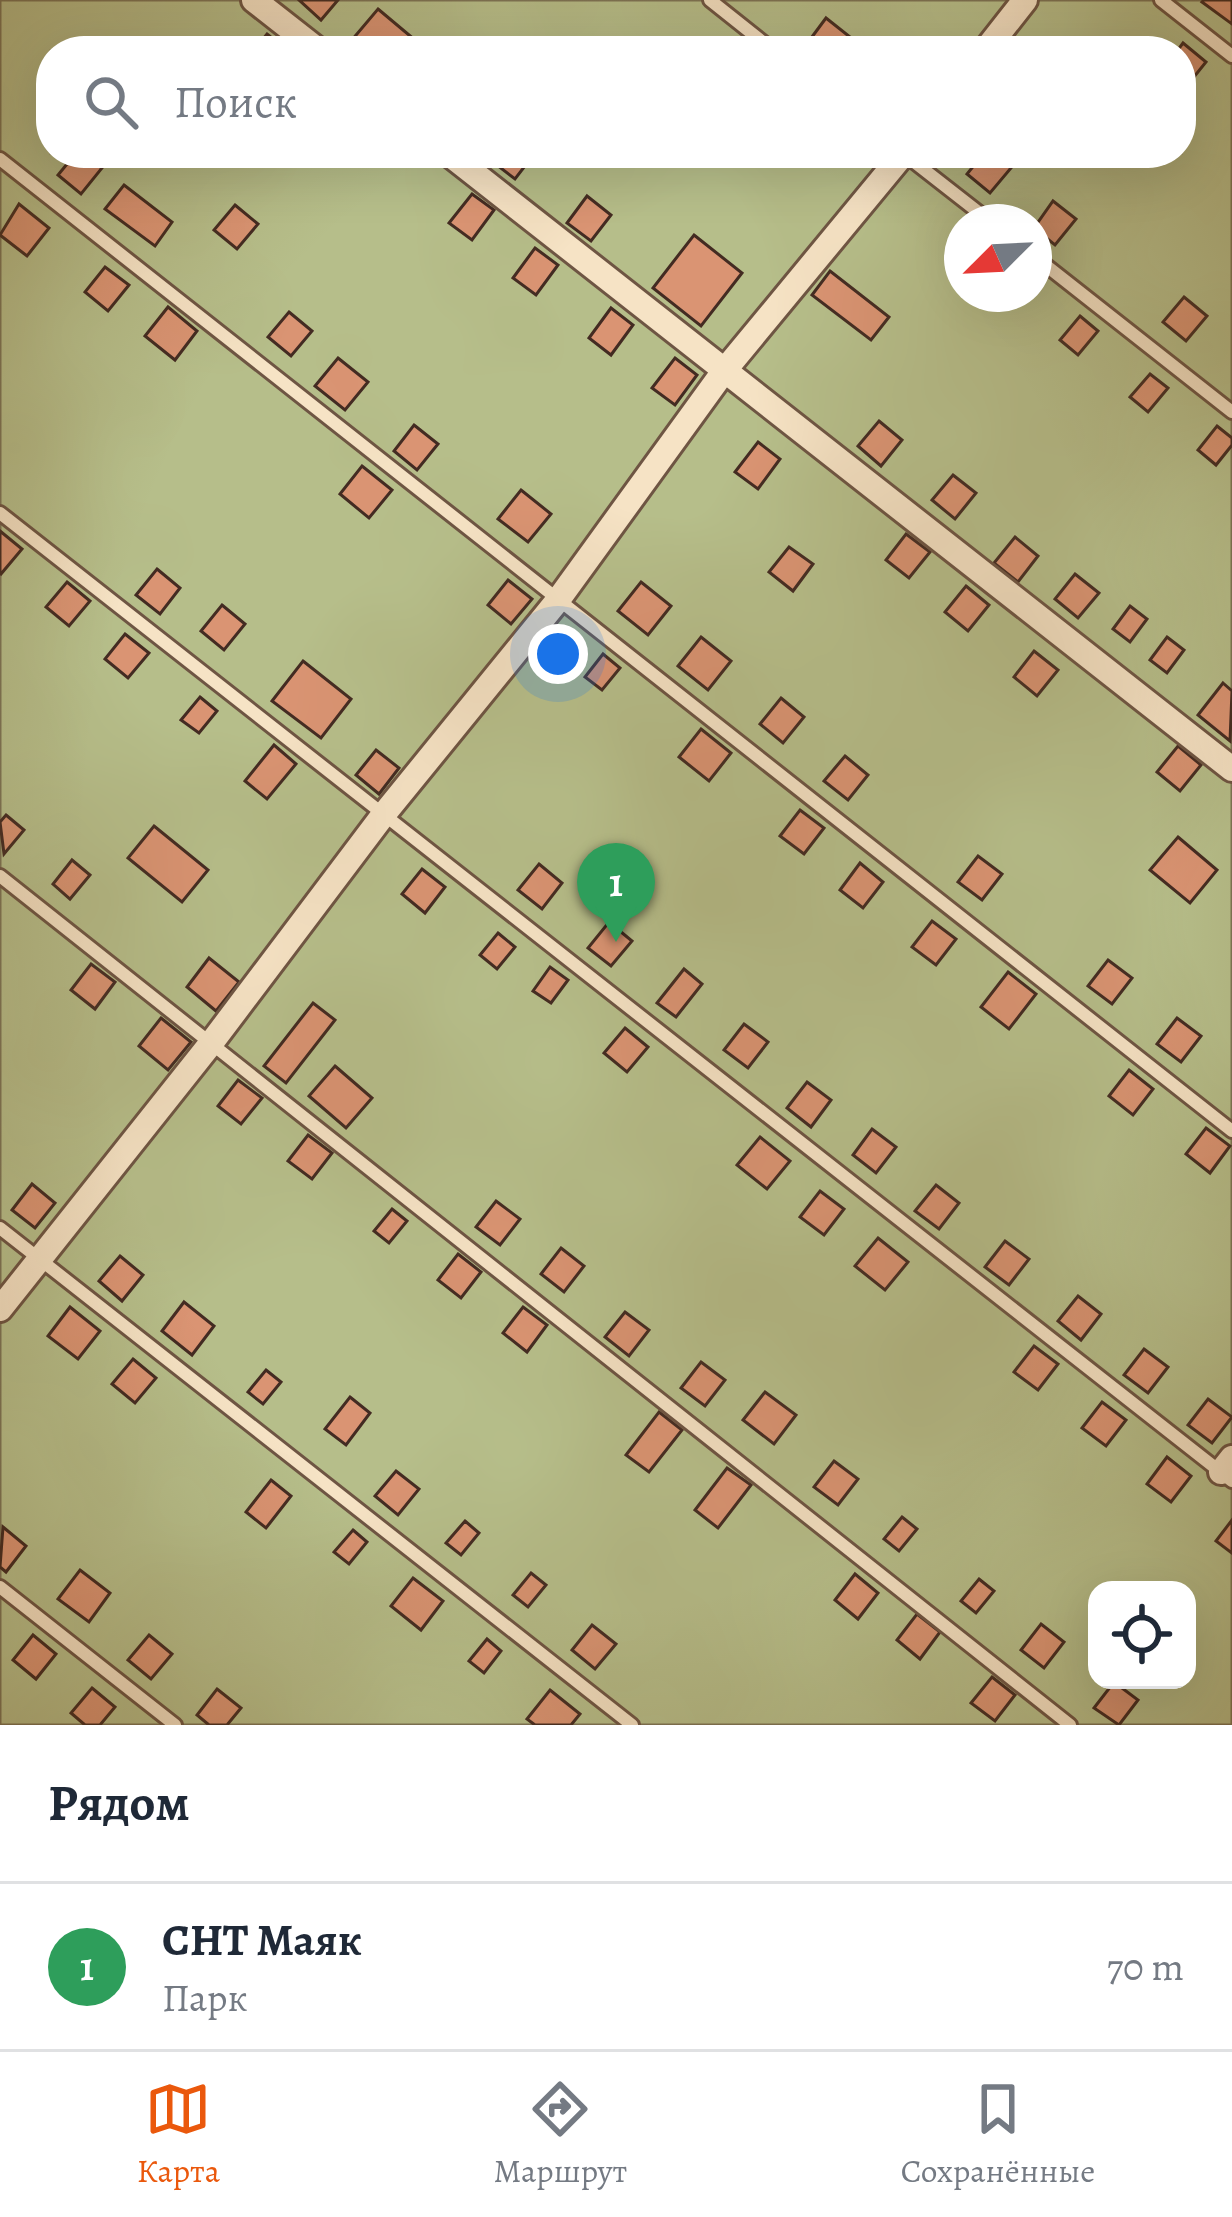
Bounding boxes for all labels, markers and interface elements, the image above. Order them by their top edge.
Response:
search box [36,36,1196,168]
icon: search [78,69,144,135]
text: Поиск [174,71,297,133]
north arrow [944,204,1052,312]
your location [528,624,588,684]
pin: 1 [577,843,655,942]
map controls [1088,1581,1196,1689]
button: locate [1088,1581,1196,1689]
text: Рядом [48,1768,190,1838]
text: СНТ Маяк [162,1909,362,1971]
text: 1 [80,1940,94,1993]
text: 70 m [1107,1940,1184,1993]
text: Парк [162,1971,248,2024]
tab: Карта [137,2076,220,2193]
tab: Маршрут [493,2076,627,2193]
tab: Сохранённые [901,2076,1095,2193]

